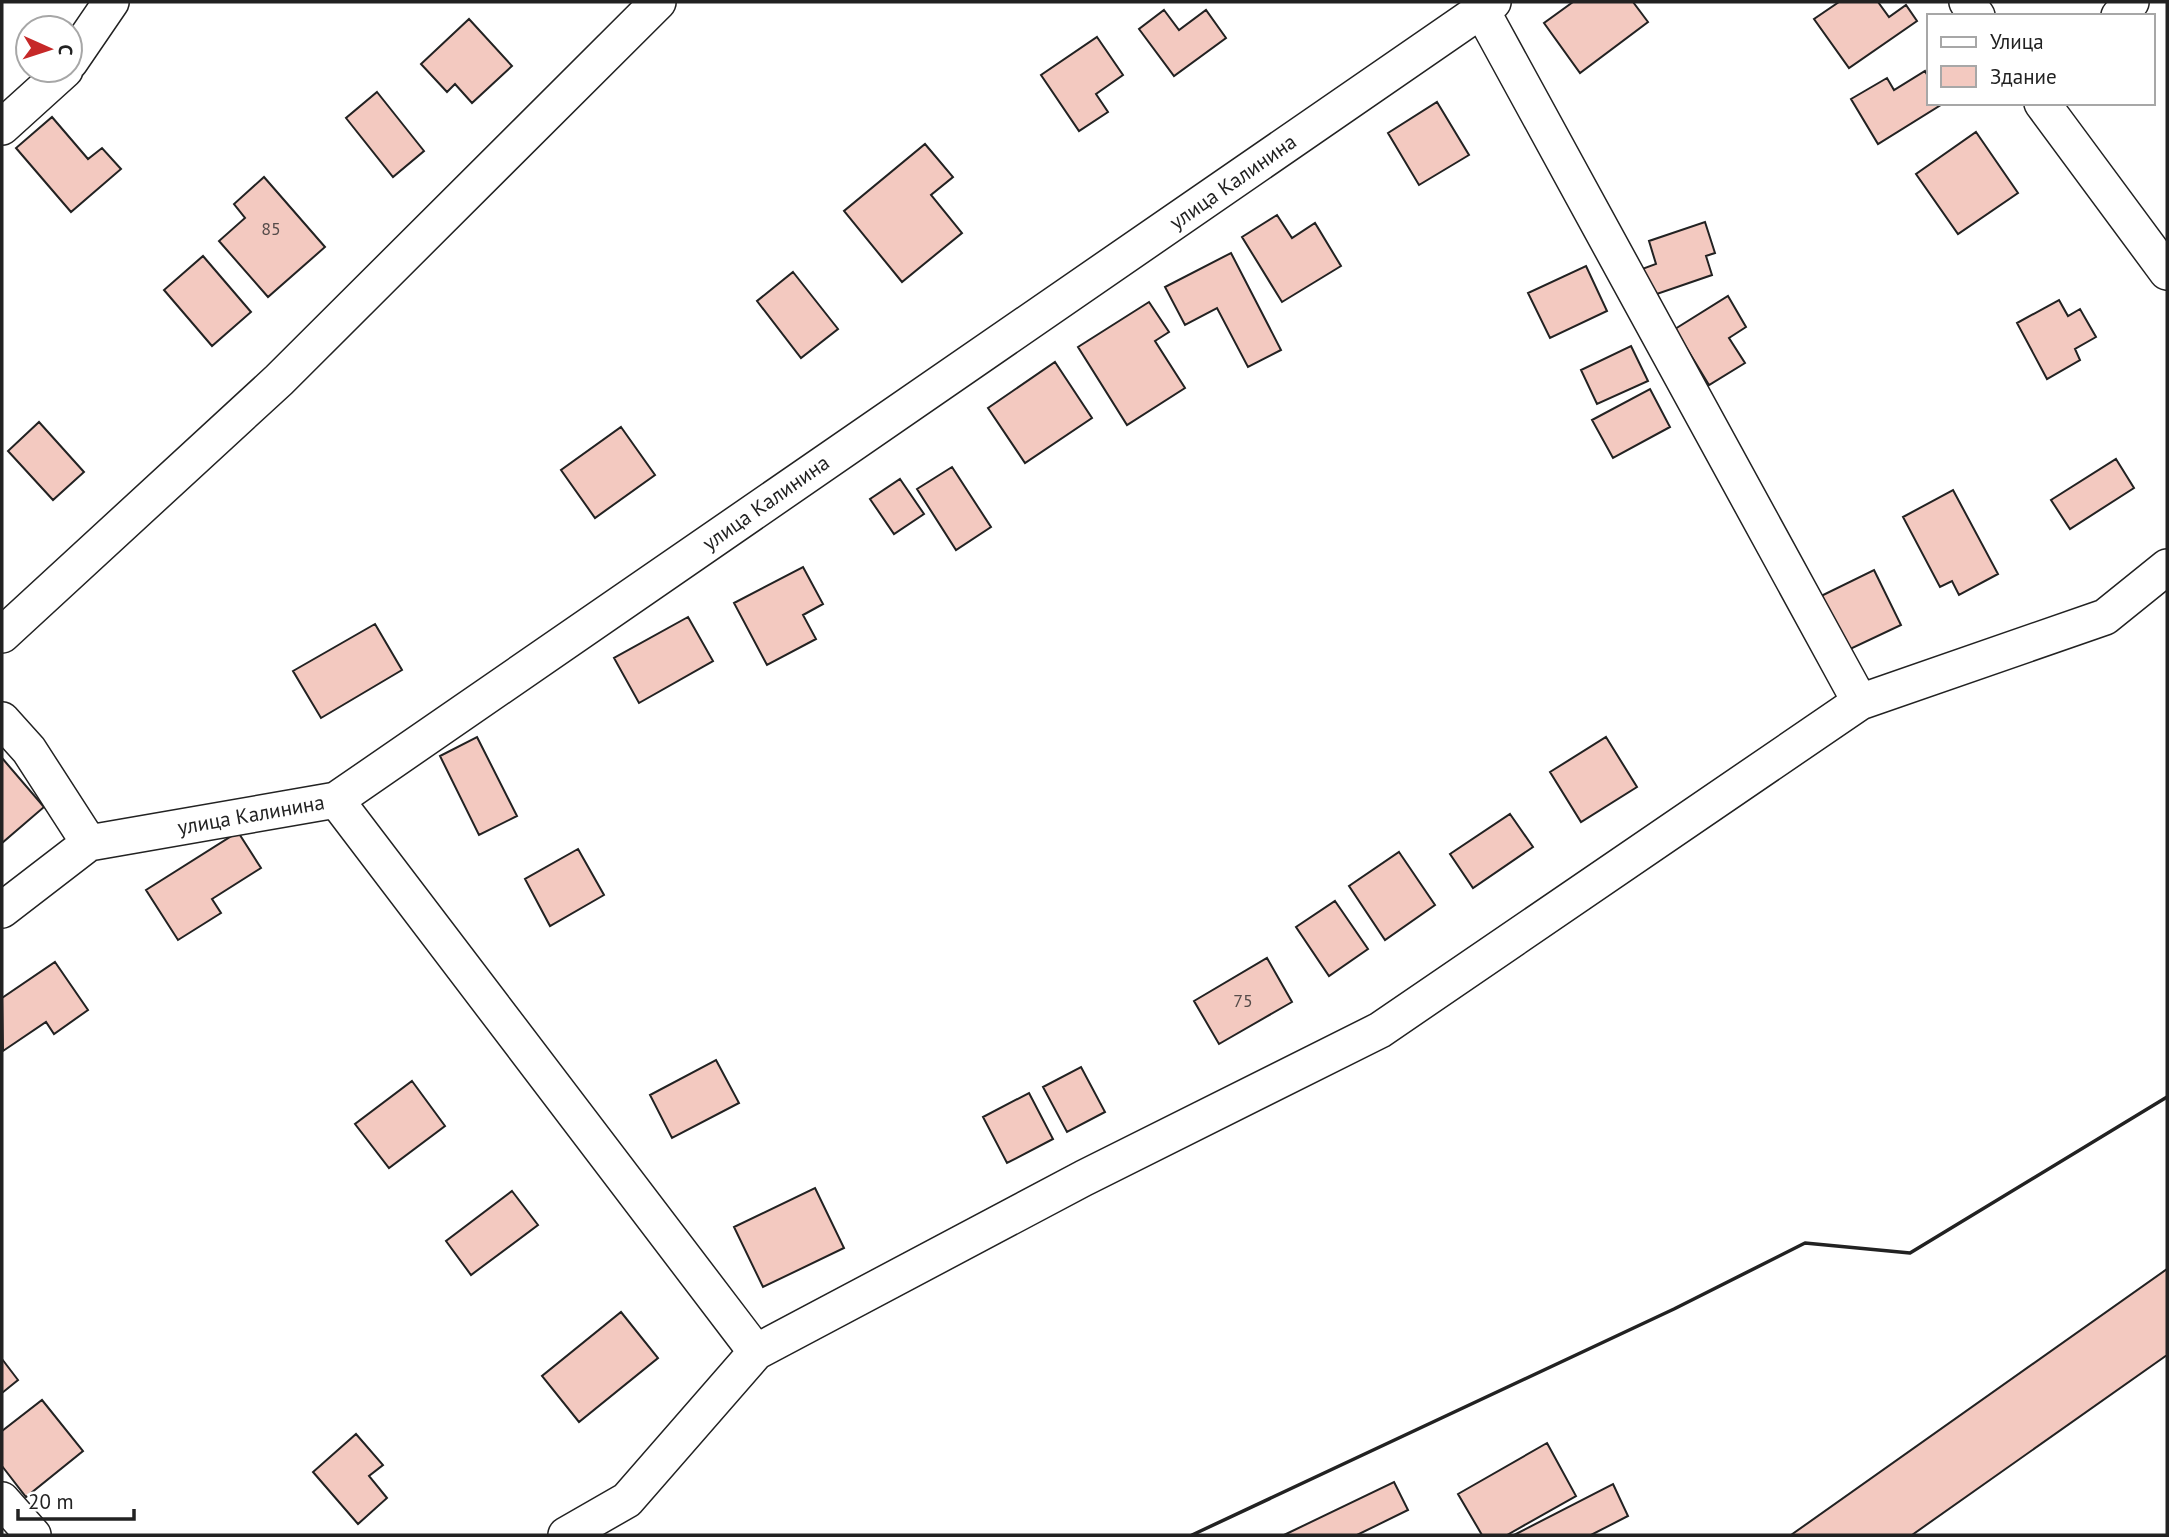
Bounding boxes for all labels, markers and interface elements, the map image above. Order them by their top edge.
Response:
north arrow [14,14,84,84]
legend [1927,14,2155,105]
text: Улица [1990,28,2044,55]
text: С [54,44,78,56]
text: Здание [1990,63,2057,90]
street label: улица Калинина [1164,128,1301,235]
house number: 85 [261,217,281,240]
street label: улица Калинина [697,449,834,556]
street label: улица Калинина [175,788,327,841]
house number: 75 [1233,989,1253,1012]
scale bar [18,1478,133,1522]
text: 20 m [28,1488,74,1515]

